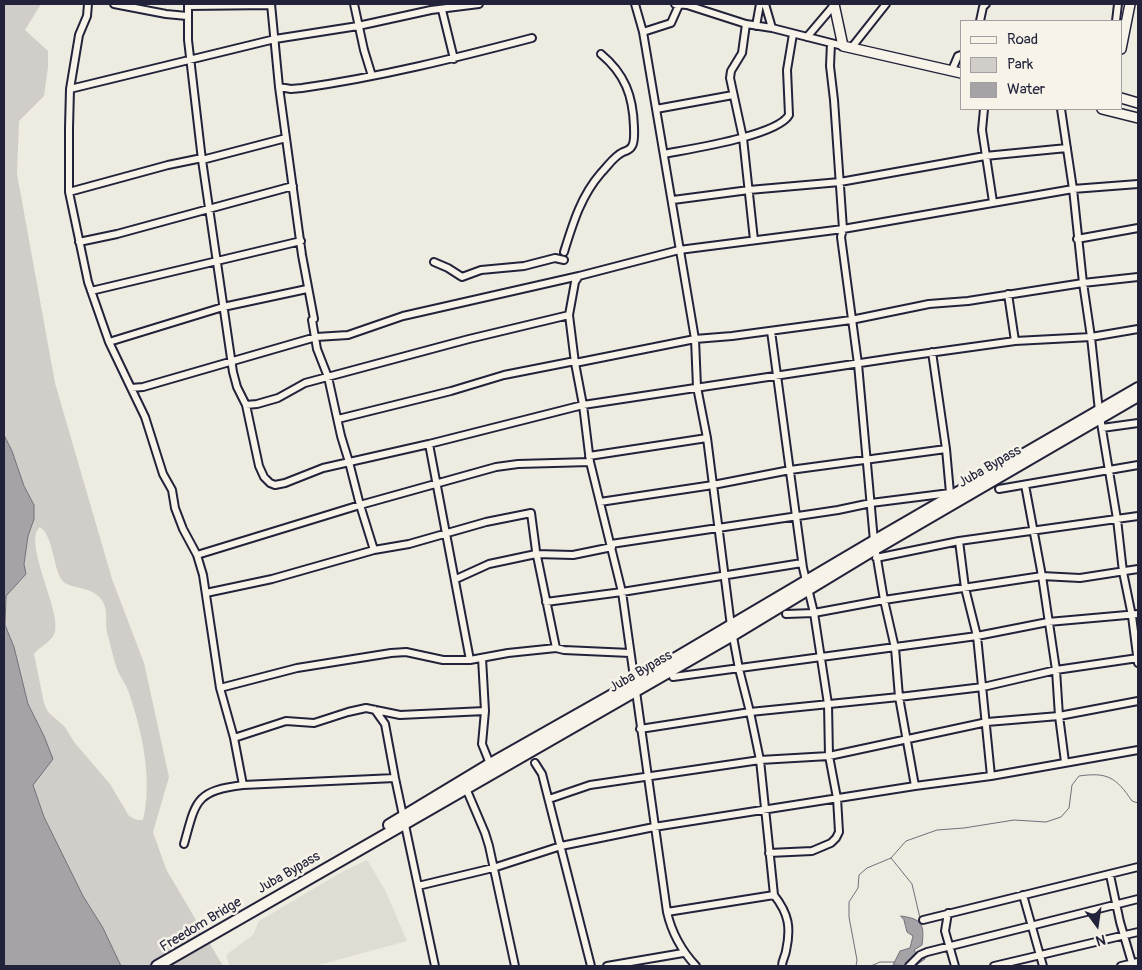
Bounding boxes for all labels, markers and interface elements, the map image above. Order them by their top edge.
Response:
legend [960,20,1122,110]
text: Road [1007,30,1038,49]
text: Park [1007,55,1033,74]
text: Water [1007,80,1045,99]
street label: Juba Bypass [956,442,1024,492]
street label: Juba Bypass [607,647,675,697]
street label: Juba Bypass [255,848,323,898]
street label: Freedom Bridge [157,894,245,956]
north arrow [1072,900,1122,950]
text: N [1094,931,1107,949]

